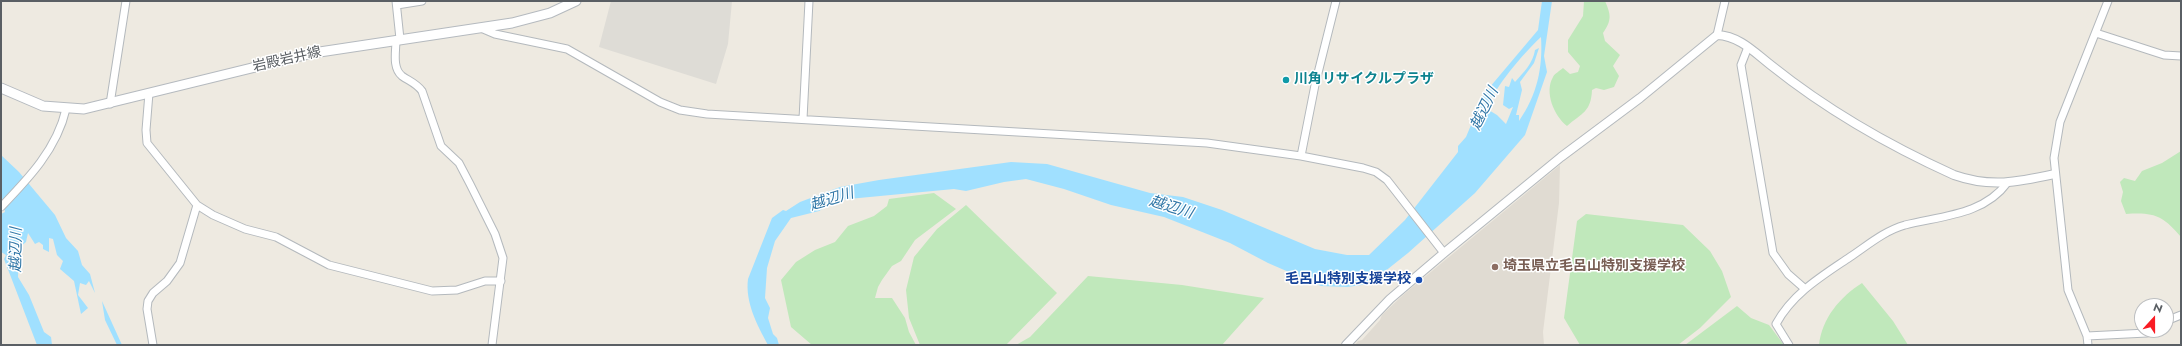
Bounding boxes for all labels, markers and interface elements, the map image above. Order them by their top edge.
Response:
street label: 岩殿岩井線 [251,44,323,76]
place label: 川角リサイクルプラザ [1294,72,1434,88]
marker: 川角リサイクルプラザ [1281,75,1291,85]
water label: 越辺川 [1467,85,1503,133]
water label: 越辺川 [808,185,856,215]
water label: 越辺川 [1147,193,1195,223]
water label: 越辺川 [8,227,26,273]
place label: 埼玉県立毛呂山特別支援学校 [1503,259,1685,275]
marker: 埼玉県立毛呂山特別支援学校 [1490,262,1500,272]
place label: 毛呂山特別支援学校 [1285,272,1411,288]
marker: 毛呂山特別支援学校 [1414,275,1424,285]
north arrow [2134,298,2174,338]
text: N [2151,299,2165,317]

